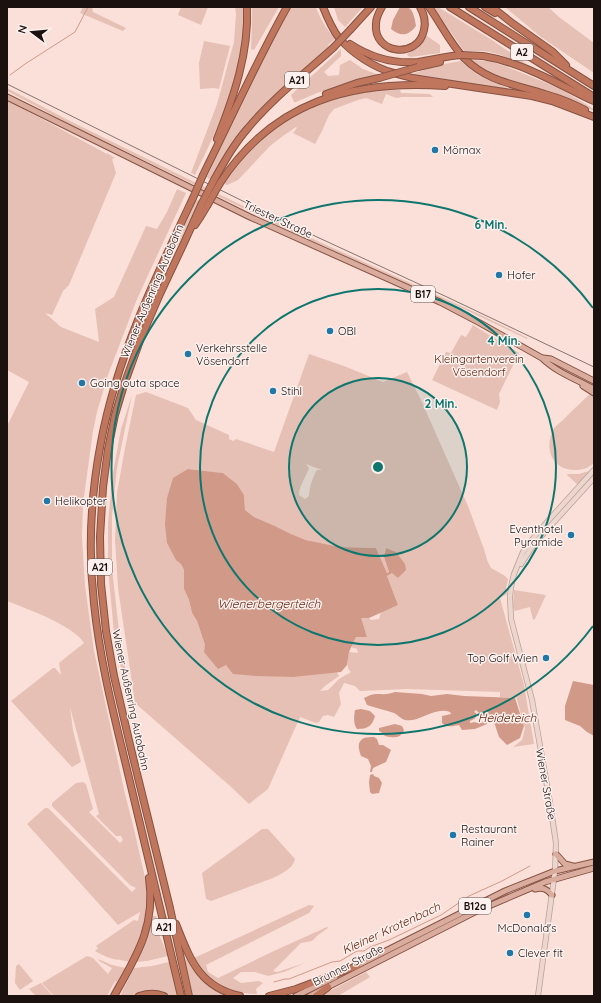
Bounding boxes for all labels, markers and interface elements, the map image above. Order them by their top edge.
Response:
north arrow [12,12,52,52]
text: N [15,23,30,35]
road number: A2 [511,44,533,60]
road number: A21 [285,72,309,88]
place label: Mömax [443,143,481,157]
marker: Mömax [430,145,440,155]
street label: Triester Straße [241,197,315,241]
text: 6 Min. [475,217,507,232]
street label: Wiener Außenring Autobahn [117,222,187,360]
place label: Hofer [507,268,536,282]
marker: Hofer [494,270,504,280]
road number: B17 [411,286,435,302]
place label: OBI [338,324,356,338]
marker: OBI [325,326,335,336]
text: 4 Min. [487,333,521,348]
place label: Verkehrsstelle Vösendorf [196,341,267,368]
marker: Verkehrsstelle Vösendorf [183,349,193,359]
park label: Kleingartenverein Vösendorf [434,352,524,379]
place label: Going outa space [90,376,180,390]
marker: Going outa space [77,378,87,388]
place label: Stihl [281,384,302,398]
marker: Stihl [268,386,278,396]
text: 2 Min. [425,396,458,411]
centre of rings [371,460,385,474]
place label: Helikopter [55,494,108,508]
marker: Helikopter [42,496,52,506]
place label: Eventhotel Pyramide [510,522,563,549]
marker: Eventhotel Pyramide [566,530,576,540]
road number: A21 [88,559,112,575]
water label: Wienerbergerteich [218,596,321,611]
street label: Wiener Außenring Autobahn [109,628,153,772]
place label: Top Golf Wien [467,651,538,665]
marker: Top Golf Wien [541,653,551,663]
water label: Heideteich [478,710,536,725]
street label: Wiener Straße [533,747,559,821]
place label: Restaurant Rainer [461,822,517,849]
marker: Restaurant Rainer [448,830,458,840]
road number: B12a [459,898,491,914]
water label: Kleiner Krotenbach [340,899,443,957]
marker: McDonald's [522,910,532,920]
road number: A21 [152,919,176,935]
place label: McDonald's [498,921,556,935]
street label: Brunner Straße [310,941,386,989]
place label: Clever fit [518,946,563,960]
marker: Clever fit [505,948,515,958]

